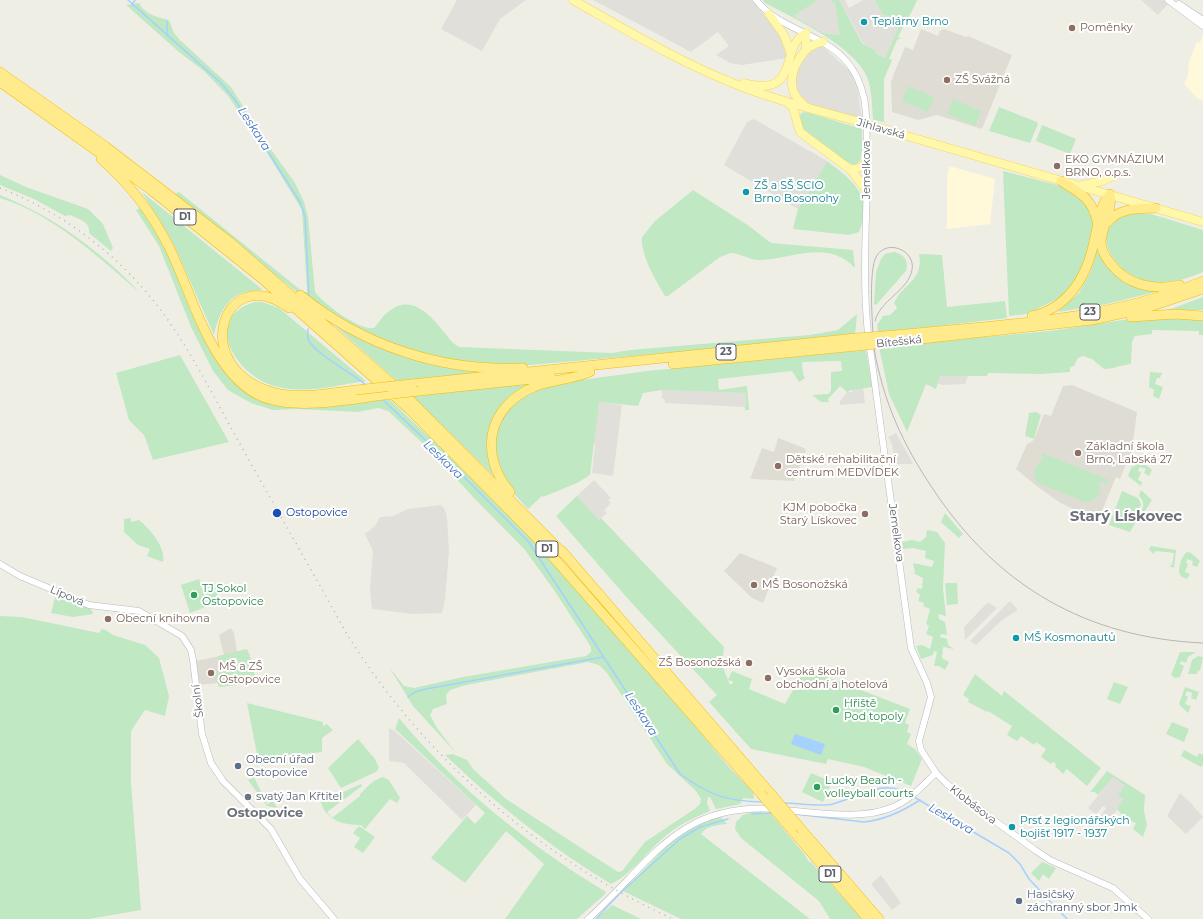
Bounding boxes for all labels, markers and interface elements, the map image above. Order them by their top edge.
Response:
place label: Teplárny Brno [872,15,949,29]
marker: Teplárny Brno [859,17,869,27]
place label: Poměnky [1080,21,1133,35]
marker: Poměnky [1067,23,1077,33]
place label: ZŠ Svážná [955,73,1010,87]
marker: ZŠ Svážná [942,75,952,85]
water label: Leskava [234,104,274,154]
street label: Jihlavská [855,116,907,142]
street label: Jemelkova [860,141,874,199]
place label: EKO GYMNÁZIUM BRNO, o.p.s. [1065,153,1164,179]
marker: EKO GYMNÁZIUM BRNO, o.p.s. [1052,161,1062,171]
place label: ZŠ a SŠ SCIO Brno Bosonohy [754,179,839,205]
marker: ZŠ a SŠ SCIO Brno Bosonohy [741,187,751,197]
road number: D1 [174,209,196,225]
road number: 23 [1080,304,1100,320]
street label: Bítešská [876,333,922,351]
road number: 23 [716,344,736,360]
water label: Leskava [420,438,466,482]
place label: Základní škola Brno, Labská 27 [1086,440,1172,466]
marker: Základní škola Brno, Labská 27 [1073,448,1083,458]
place label: Dětské rehabilitační centrum MEDVÍDEK [786,453,899,479]
marker: Dětské rehabilitační centrum MEDVÍDEK [773,461,783,471]
place label: KJM pobočka Starý Lískovec [780,501,857,527]
street label: Jemelkova [885,503,907,563]
place label: Ostopovice [286,506,348,520]
marker: Ostopovice [271,507,283,519]
district label: Starý Lískovec [1070,508,1182,526]
marker: KJM pobočka Starý Lískovec [860,509,870,519]
road number: D1 [536,541,558,557]
place label: MŠ Bosonožská [762,578,848,592]
marker: MŠ Bosonožská [749,580,759,590]
place label: TJ Sokol Ostopovice [202,582,264,608]
street label: Lípová [48,583,86,609]
marker: TJ Sokol Ostopovice [189,590,199,600]
place label: Obecní knihovna [116,612,210,626]
marker: Obecní knihovna [103,614,113,624]
place label: MŠ Kosmonautů [1024,631,1116,645]
marker: MŠ Kosmonautů [1011,633,1021,643]
place label: ZŠ Bosonožská [659,656,741,670]
marker: ZŠ Bosonožská [744,658,754,668]
place label: MŠ a ZŠ Ostopovice [219,660,281,686]
place label: Vysoká škola obchodní a hotelová [776,665,888,691]
marker: MŠ a ZŠ Ostopovice [206,668,216,678]
marker: Vysoká škola obchodní a hotelová [763,673,773,683]
street label: Školní [189,684,207,718]
water label: Leskava [621,689,661,739]
place label: Hřiště Pod topoly [844,697,903,723]
marker: Hřiště Pod topoly [831,705,841,715]
place label: Obecní úřad Ostopovice [246,753,314,779]
marker: Obecní úřad Ostopovice [233,761,243,771]
place label: Lucky Beach - volleyball courts [825,774,914,800]
marker: Lucky Beach - volleyball courts [812,782,822,792]
street label: Klobásova [947,783,999,827]
place label: svatý Jan Křtitel [256,790,342,804]
marker: svatý Jan Křtitel [243,792,253,802]
water label: Leskava [926,800,976,838]
district label: Ostopovice [227,805,303,821]
place label: Prsť z legionářských bojišť 1917 - 1937 [1020,814,1130,840]
marker: Prsť z legionářských bojišť 1917 - 1937 [1007,822,1017,832]
road number: D1 [819,866,841,882]
place label: Hasičský záchranný sbor Jmk [1027,888,1137,914]
marker: Hasičský záchranný sbor Jmk [1014,896,1024,906]

